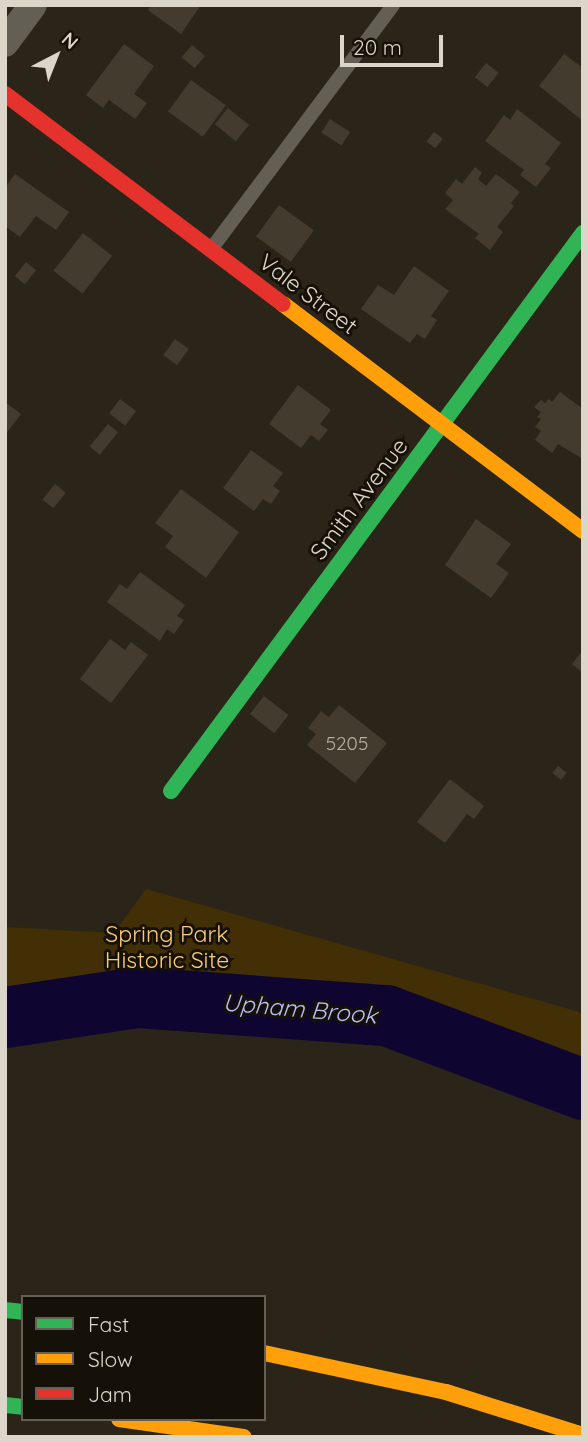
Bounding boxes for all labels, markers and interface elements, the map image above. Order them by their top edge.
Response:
north arrow [21,21,91,91]
scale bar [343,21,446,65]
text: N [57,27,83,54]
text: 20 m [353,34,402,60]
street label: Vale Street [253,248,363,340]
street label: Smith Avenue [304,433,414,565]
house number: 5205 [326,733,368,755]
park label: Spring Park Historic Site [105,920,229,974]
water label: Upham Brook [222,988,378,1030]
legend [21,1295,266,1421]
text: Fast [88,1311,129,1337]
text: Slow [88,1346,133,1372]
text: Jam [88,1381,132,1407]

